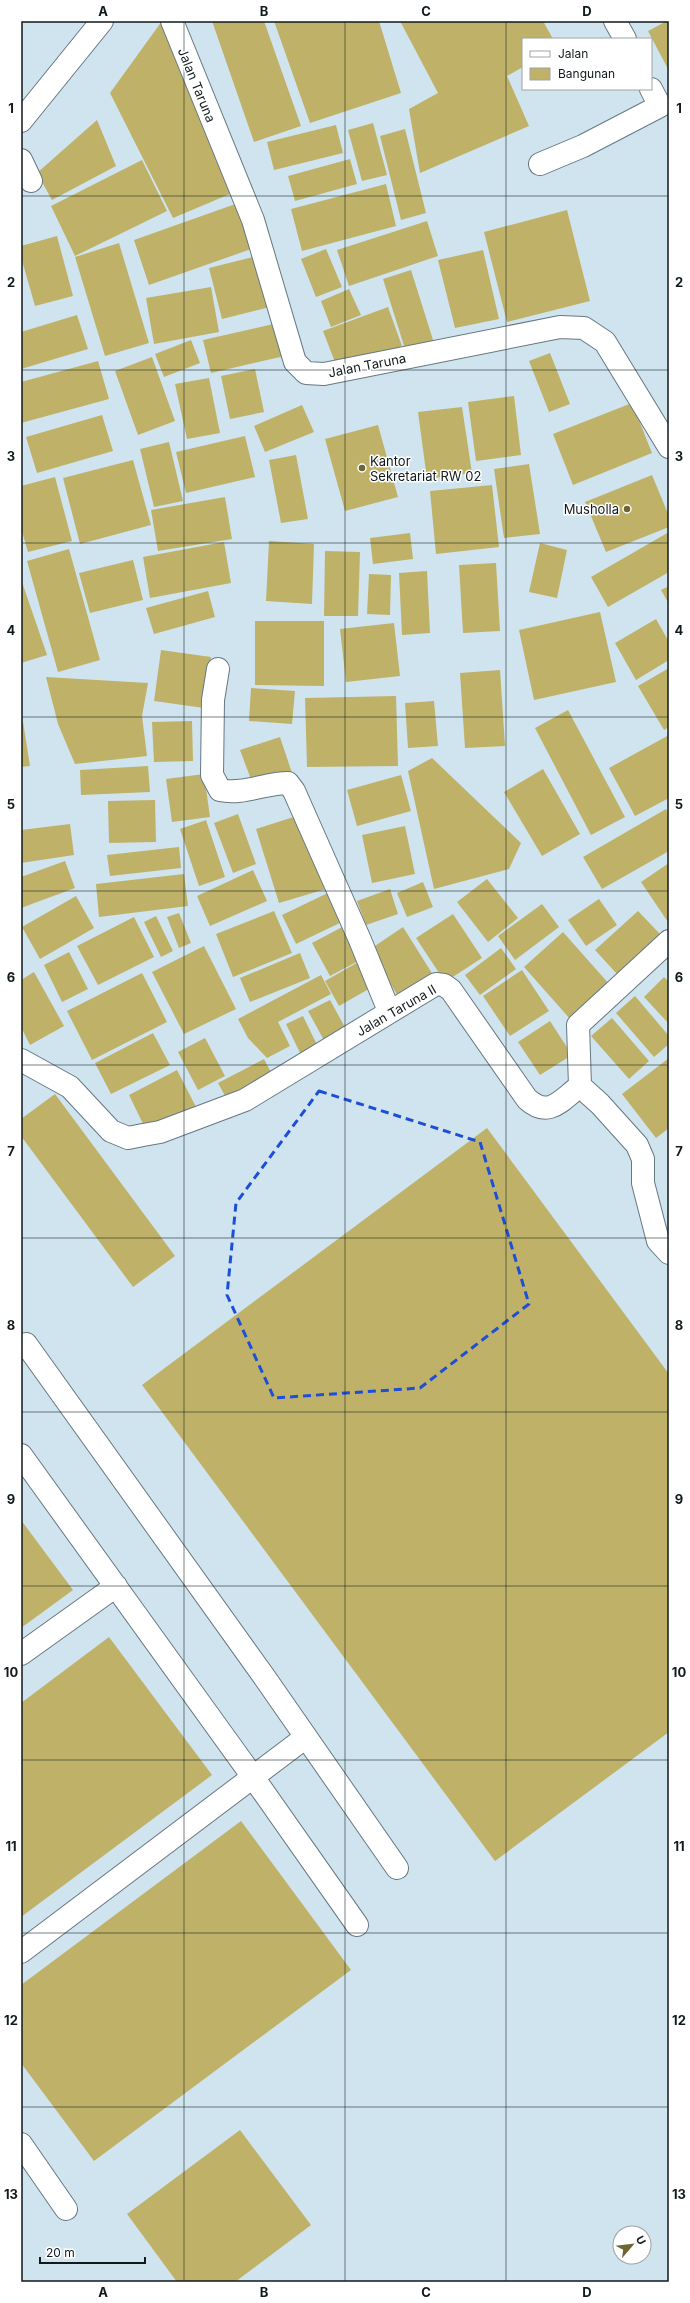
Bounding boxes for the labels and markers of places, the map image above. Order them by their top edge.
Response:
place label: Kantor Sekretariat RW 02 [370,453,481,484]
marker: Kantor Sekretariat RW 02 [357,463,367,473]
place label: Musholla [564,501,619,517]
marker: Musholla [622,504,632,514]

